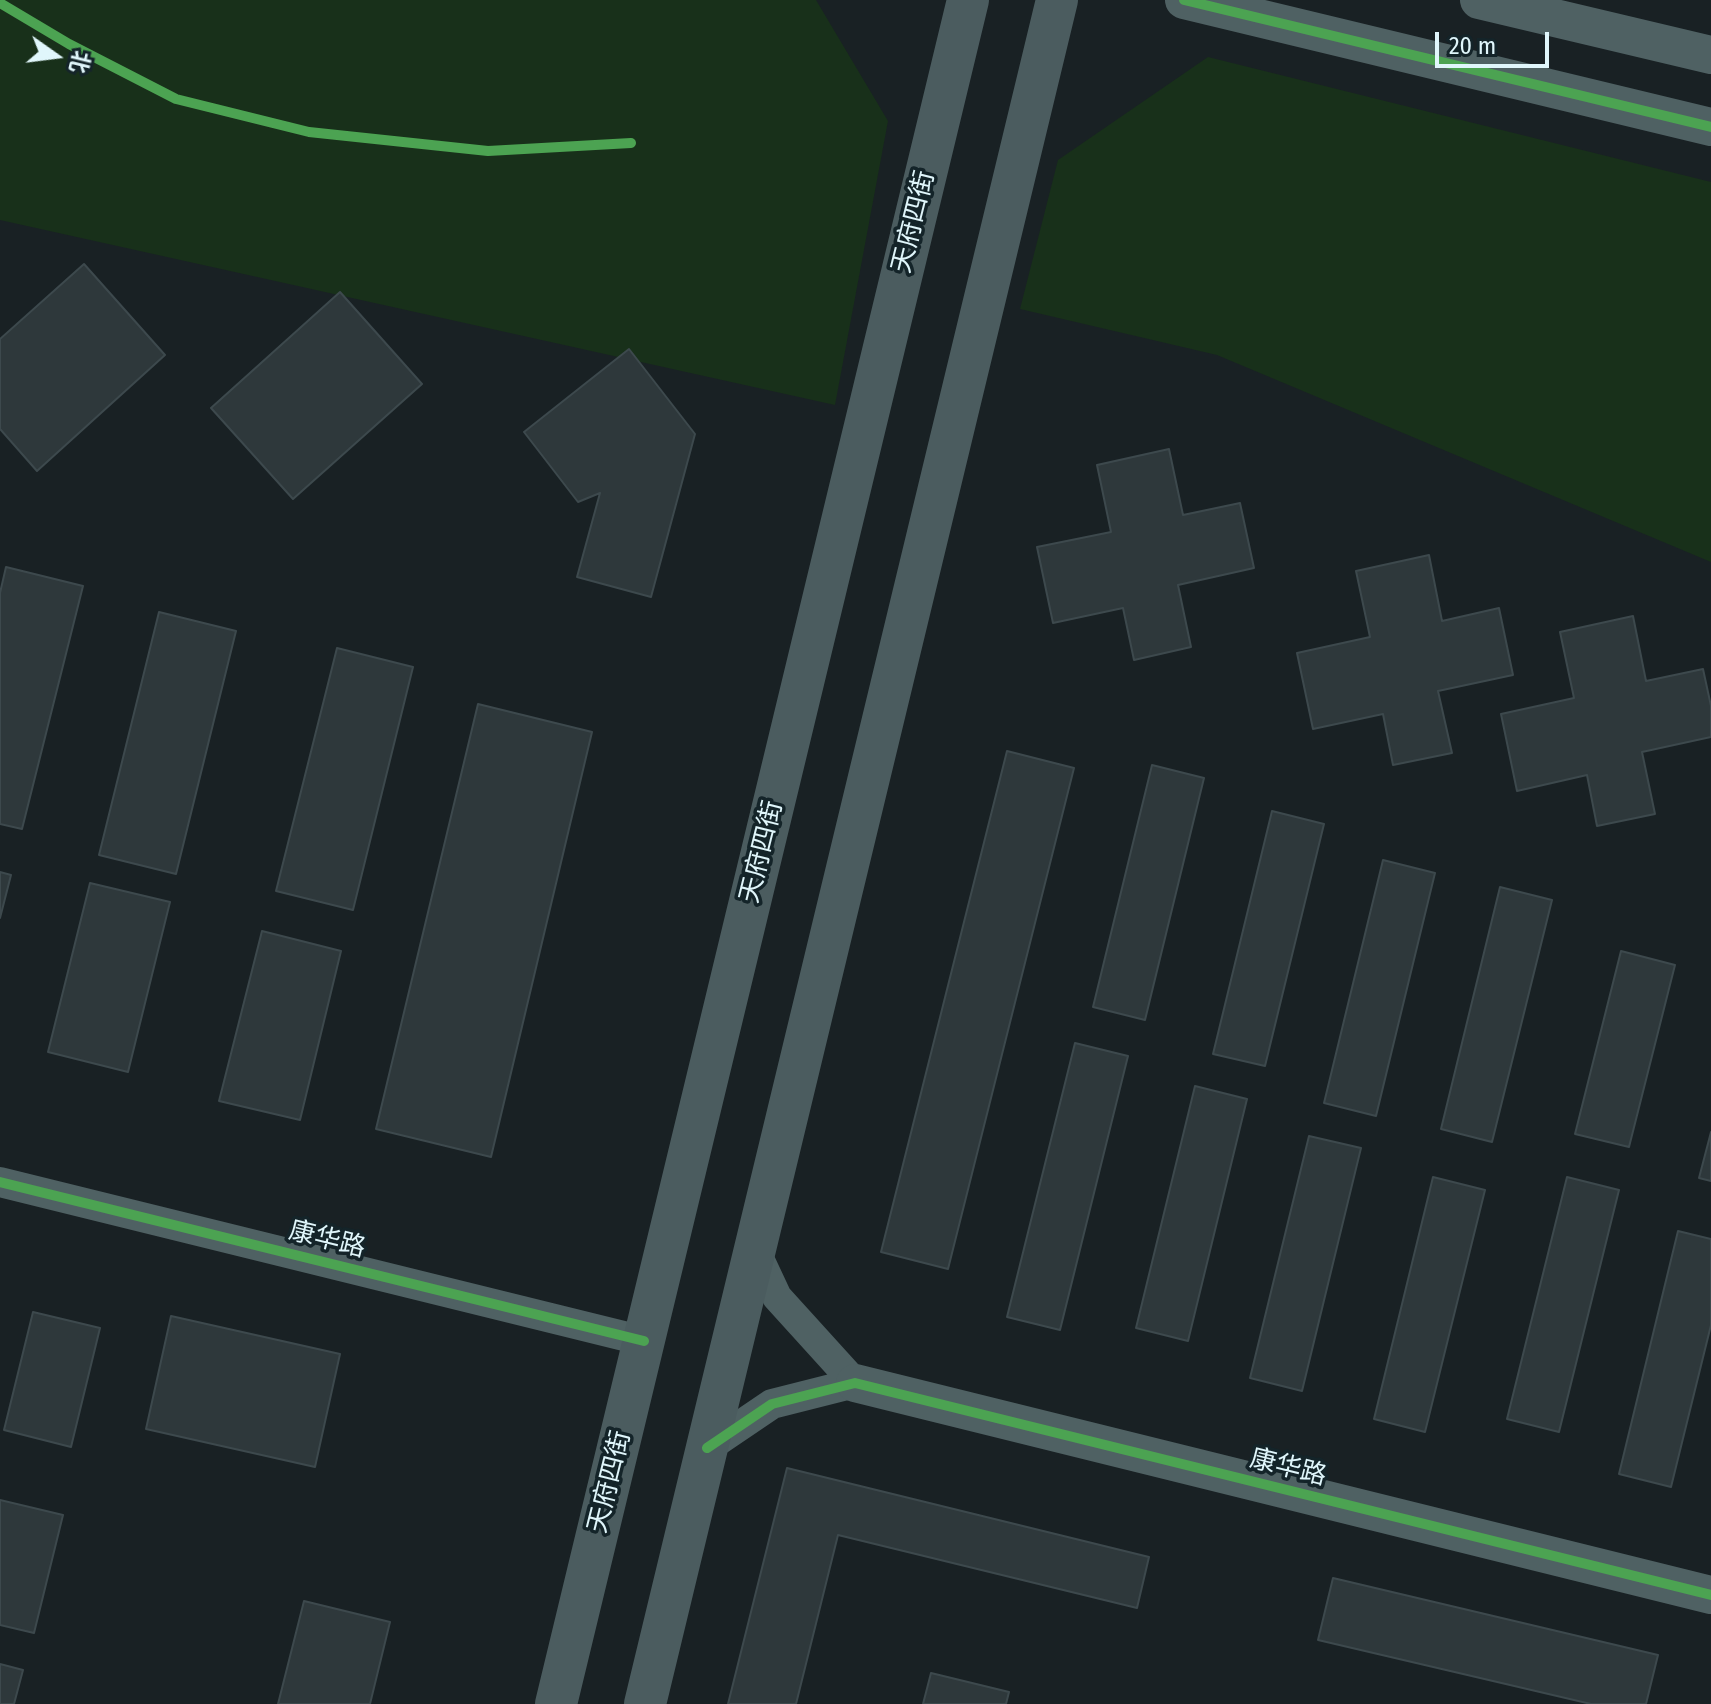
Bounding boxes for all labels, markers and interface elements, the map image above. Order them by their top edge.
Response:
north arrow [16,16,96,96]
scale bar [1439,16,1553,66]
text: 20 m [1449,32,1496,60]
text: 北 [64,48,96,76]
street label: 天府四街 [886,168,942,276]
street label: 天府四街 [734,798,790,906]
street label: 康华路 [285,1215,369,1265]
street label: 天府四街 [582,1428,638,1536]
street label: 康华路 [1246,1443,1330,1493]

